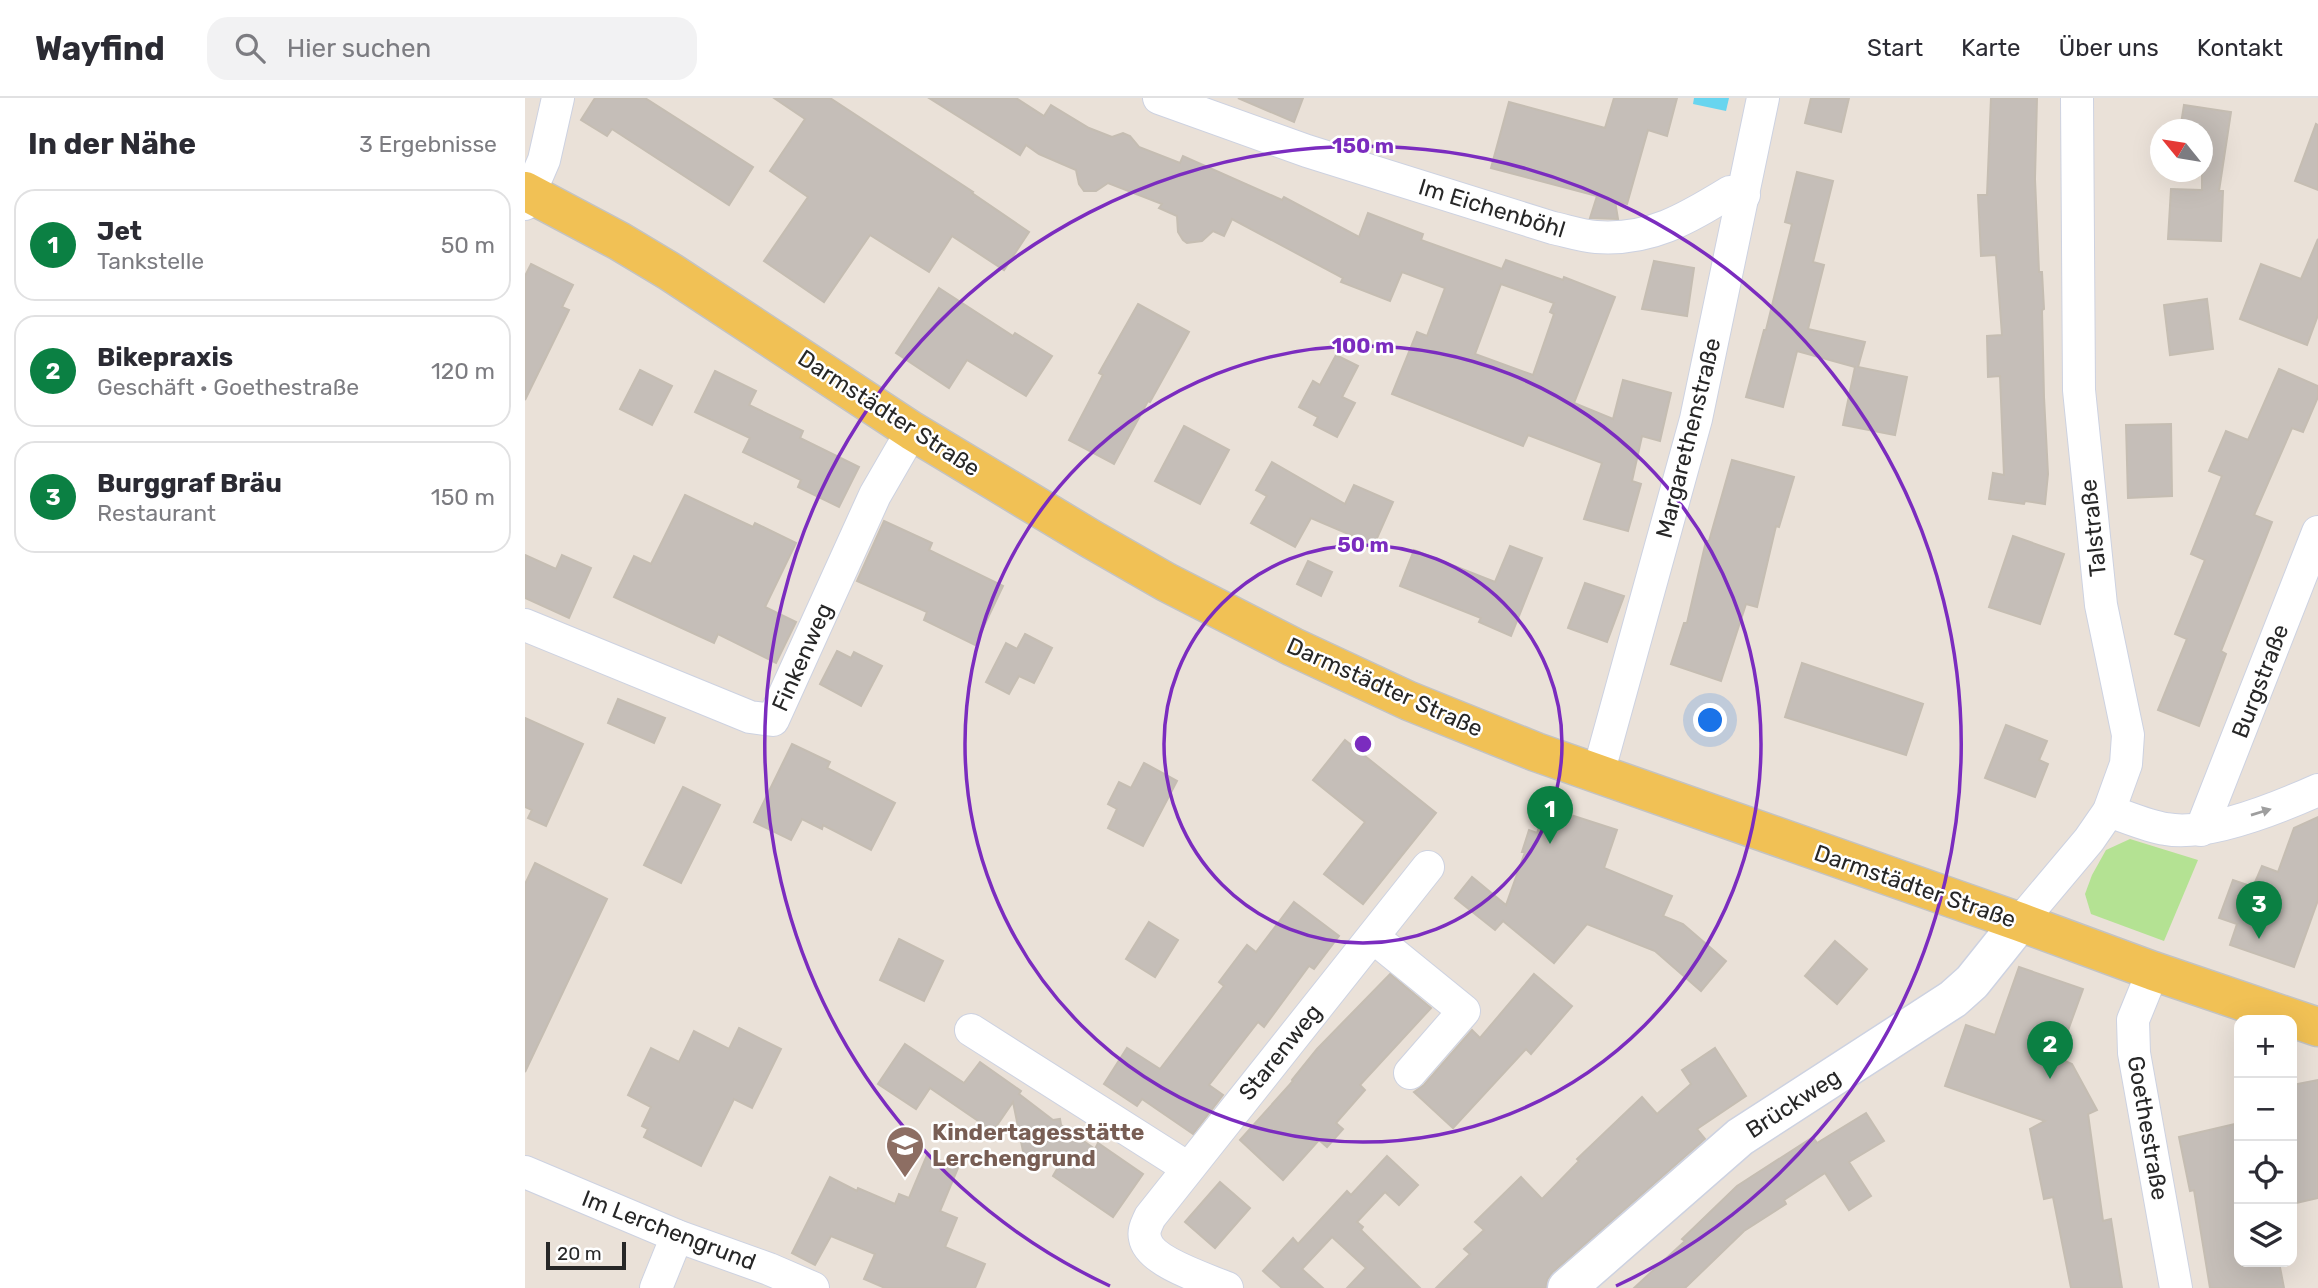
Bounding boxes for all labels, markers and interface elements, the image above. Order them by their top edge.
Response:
search box [207,17,697,80]
text: Wayfind [35,29,165,68]
icon: search [231,29,269,67]
text: Hier suchen [287,33,431,64]
text: Start [1867,34,1923,62]
text: Karte [1961,34,2021,62]
text: Über uns [2059,34,2159,62]
text: Kontakt [2197,34,2283,62]
north arrow [2150,119,2213,182]
text: In der Nähe [28,126,196,162]
text: 3 Ergebnisse [359,130,497,158]
text: 150 m [1332,133,1394,158]
street label: Im Eichenböhl [1415,172,1569,244]
text: Jet [97,216,142,247]
text: 1 [47,231,59,259]
text: 50 m [441,231,495,259]
text: Tankstelle [97,247,204,275]
text: 100 m [1332,333,1394,358]
street label: Margarethenstraße [1650,335,1726,541]
text: Bikepraxis [97,342,233,373]
street label: Darmstädter Straße [793,344,985,482]
text: 2 [46,357,60,385]
text: 120 m [431,357,495,385]
text: Geschäft · Goethestraße [97,373,359,401]
text: Burggraf Bräu [97,468,282,499]
street label: Talstraße [2074,478,2112,578]
text: 3 [45,483,61,511]
text: 150 m [431,483,495,511]
text: Restaurant [97,499,216,527]
text: 50 m [1337,532,1389,557]
street label: Finkenweg [766,598,838,716]
street label: Burgstraße [2225,620,2295,742]
street label: Darmstädter Straße [1283,631,1487,743]
your location [1693,703,1727,737]
centre of rings [1351,732,1375,756]
pin: 1 [1527,786,1573,844]
one-way arrow [2250,806,2271,816]
street label: Darmstädter Straße [1810,838,2020,934]
pin: 3 [2236,881,2282,939]
street label: Starenweg [1233,998,1327,1106]
map controls [2234,1015,2297,1267]
button: + [2234,1015,2297,1078]
pin: 2 [2027,1021,2073,1079]
street label: Goethestraße [2122,1054,2174,1202]
street label: Brückweg [1740,1062,1846,1144]
button: − [2234,1078,2297,1141]
place label: Kindertagesstätte Lerchengrund [932,1118,1145,1172]
school or university icon: Kindertagesstätte Lerchengrund [884,1124,926,1179]
button: locate [2234,1141,2297,1204]
street label: Im Lerchengrund [578,1184,760,1276]
button: layers [2234,1204,2297,1267]
scale bar [546,1239,627,1271]
text: 20 m [557,1242,602,1265]

